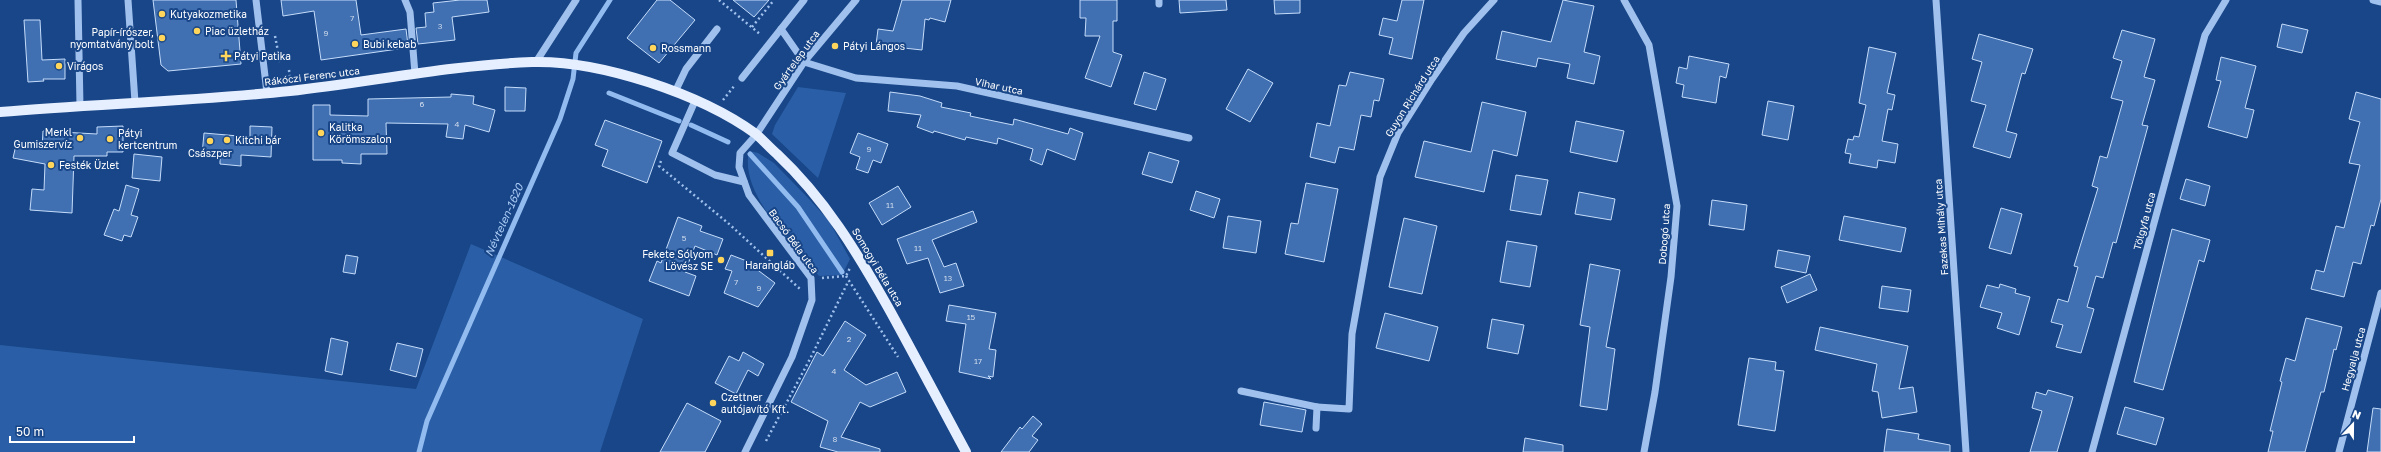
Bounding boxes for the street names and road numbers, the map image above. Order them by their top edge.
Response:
street label: Gyártelep utca [770,28,822,92]
street label: Guyon Richárd utca [1382,53,1442,139]
street label: Rákóczi Ferenc utca [264,64,360,88]
street label: Vihar utca [974,75,1024,97]
street label: Fazekas Mihály utca [1932,178,1950,276]
street label: Tölgyfa utca [2131,191,2157,251]
street label: Dobogó utca [1656,203,1672,265]
street label: Bacsó Béla utca [767,206,821,276]
street label: Somogyi Béla utca [850,226,906,308]
street label: Hegyalja utca [2339,326,2367,392]

